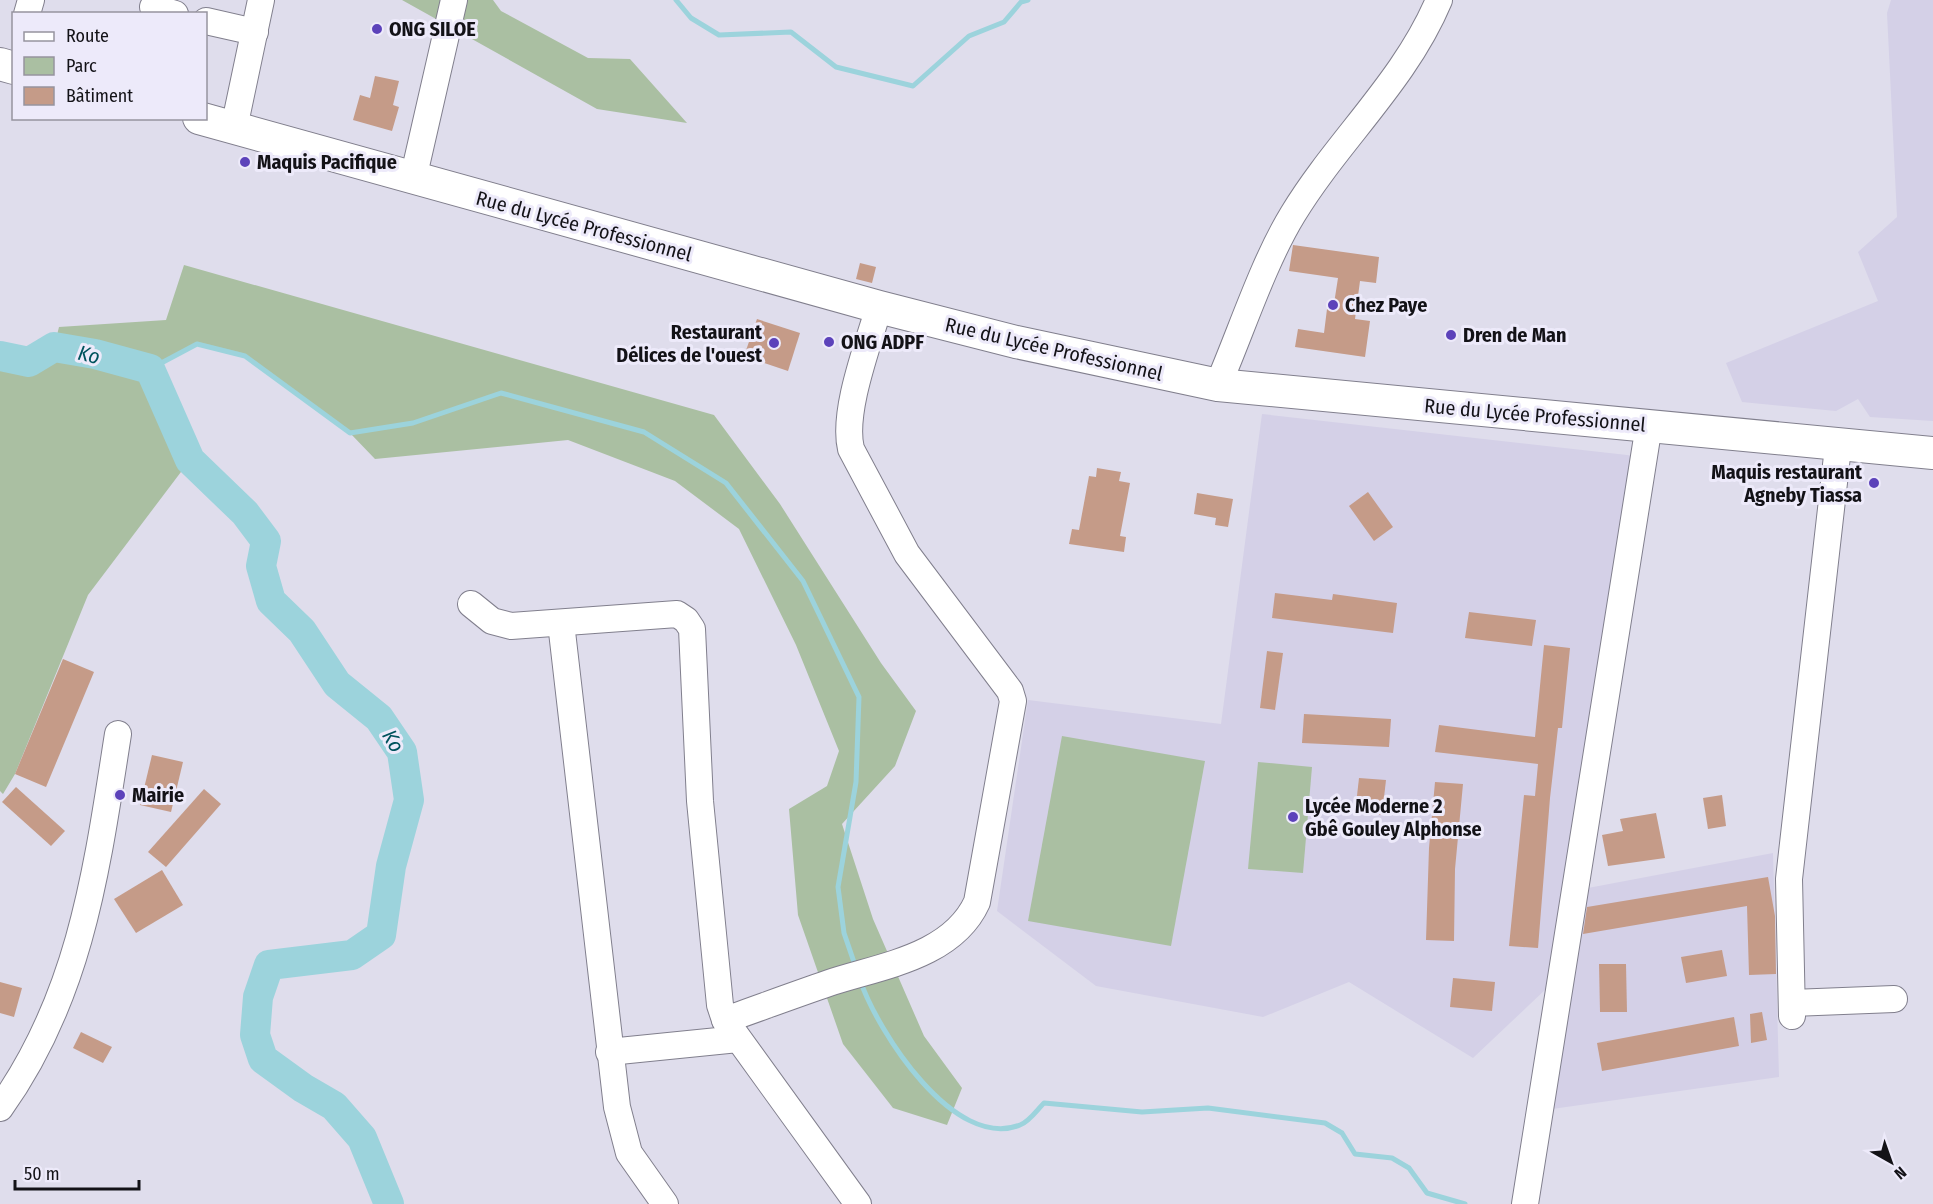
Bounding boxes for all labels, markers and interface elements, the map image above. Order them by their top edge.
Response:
legend [12,12,207,120]
place label: ONG SILOE [389,17,476,41]
marker: ONG SILOE [370,22,384,36]
text: Route [66,25,109,47]
text: Parc [66,55,97,77]
text: Bâtiment [66,85,133,107]
place label: Maquis Pacifique [257,150,397,174]
marker: Maquis Pacifique [238,155,252,169]
street label: Rue du Lycée Professionnel [474,186,694,266]
place label: Chez Paye [1345,293,1427,317]
marker: Chez Paye [1326,298,1340,312]
street label: Rue du Lycée Professionnel [943,312,1165,386]
place label: Restaurant Délices de l'ouest [616,320,763,367]
place label: Dren de Man [1463,323,1566,347]
marker: Dren de Man [1444,328,1458,342]
place label: ONG ADPF [841,330,924,354]
marker: ONG ADPF [822,335,836,349]
marker: Restaurant Délices de l'ouest [767,336,781,350]
water label: Ko [75,340,103,370]
street label: Rue du Lycée Professionnel [1423,393,1647,437]
place label: Maquis restaurant Agneby Tiassa [1711,460,1863,507]
marker: Maquis restaurant Agneby Tiassa [1867,476,1881,490]
water label: Ko [376,725,410,757]
place label: Mairie [132,783,184,807]
marker: Mairie [113,788,127,802]
place label: Lycée Moderne 2 Gbê Gouley Alphonse [1305,794,1482,841]
marker: Lycée Moderne 2 Gbê Gouley Alphonse [1286,810,1300,824]
north arrow [1861,1132,1921,1192]
scale bar [15,1153,140,1191]
text: 50 m [24,1163,60,1185]
text: N [1891,1163,1910,1183]

